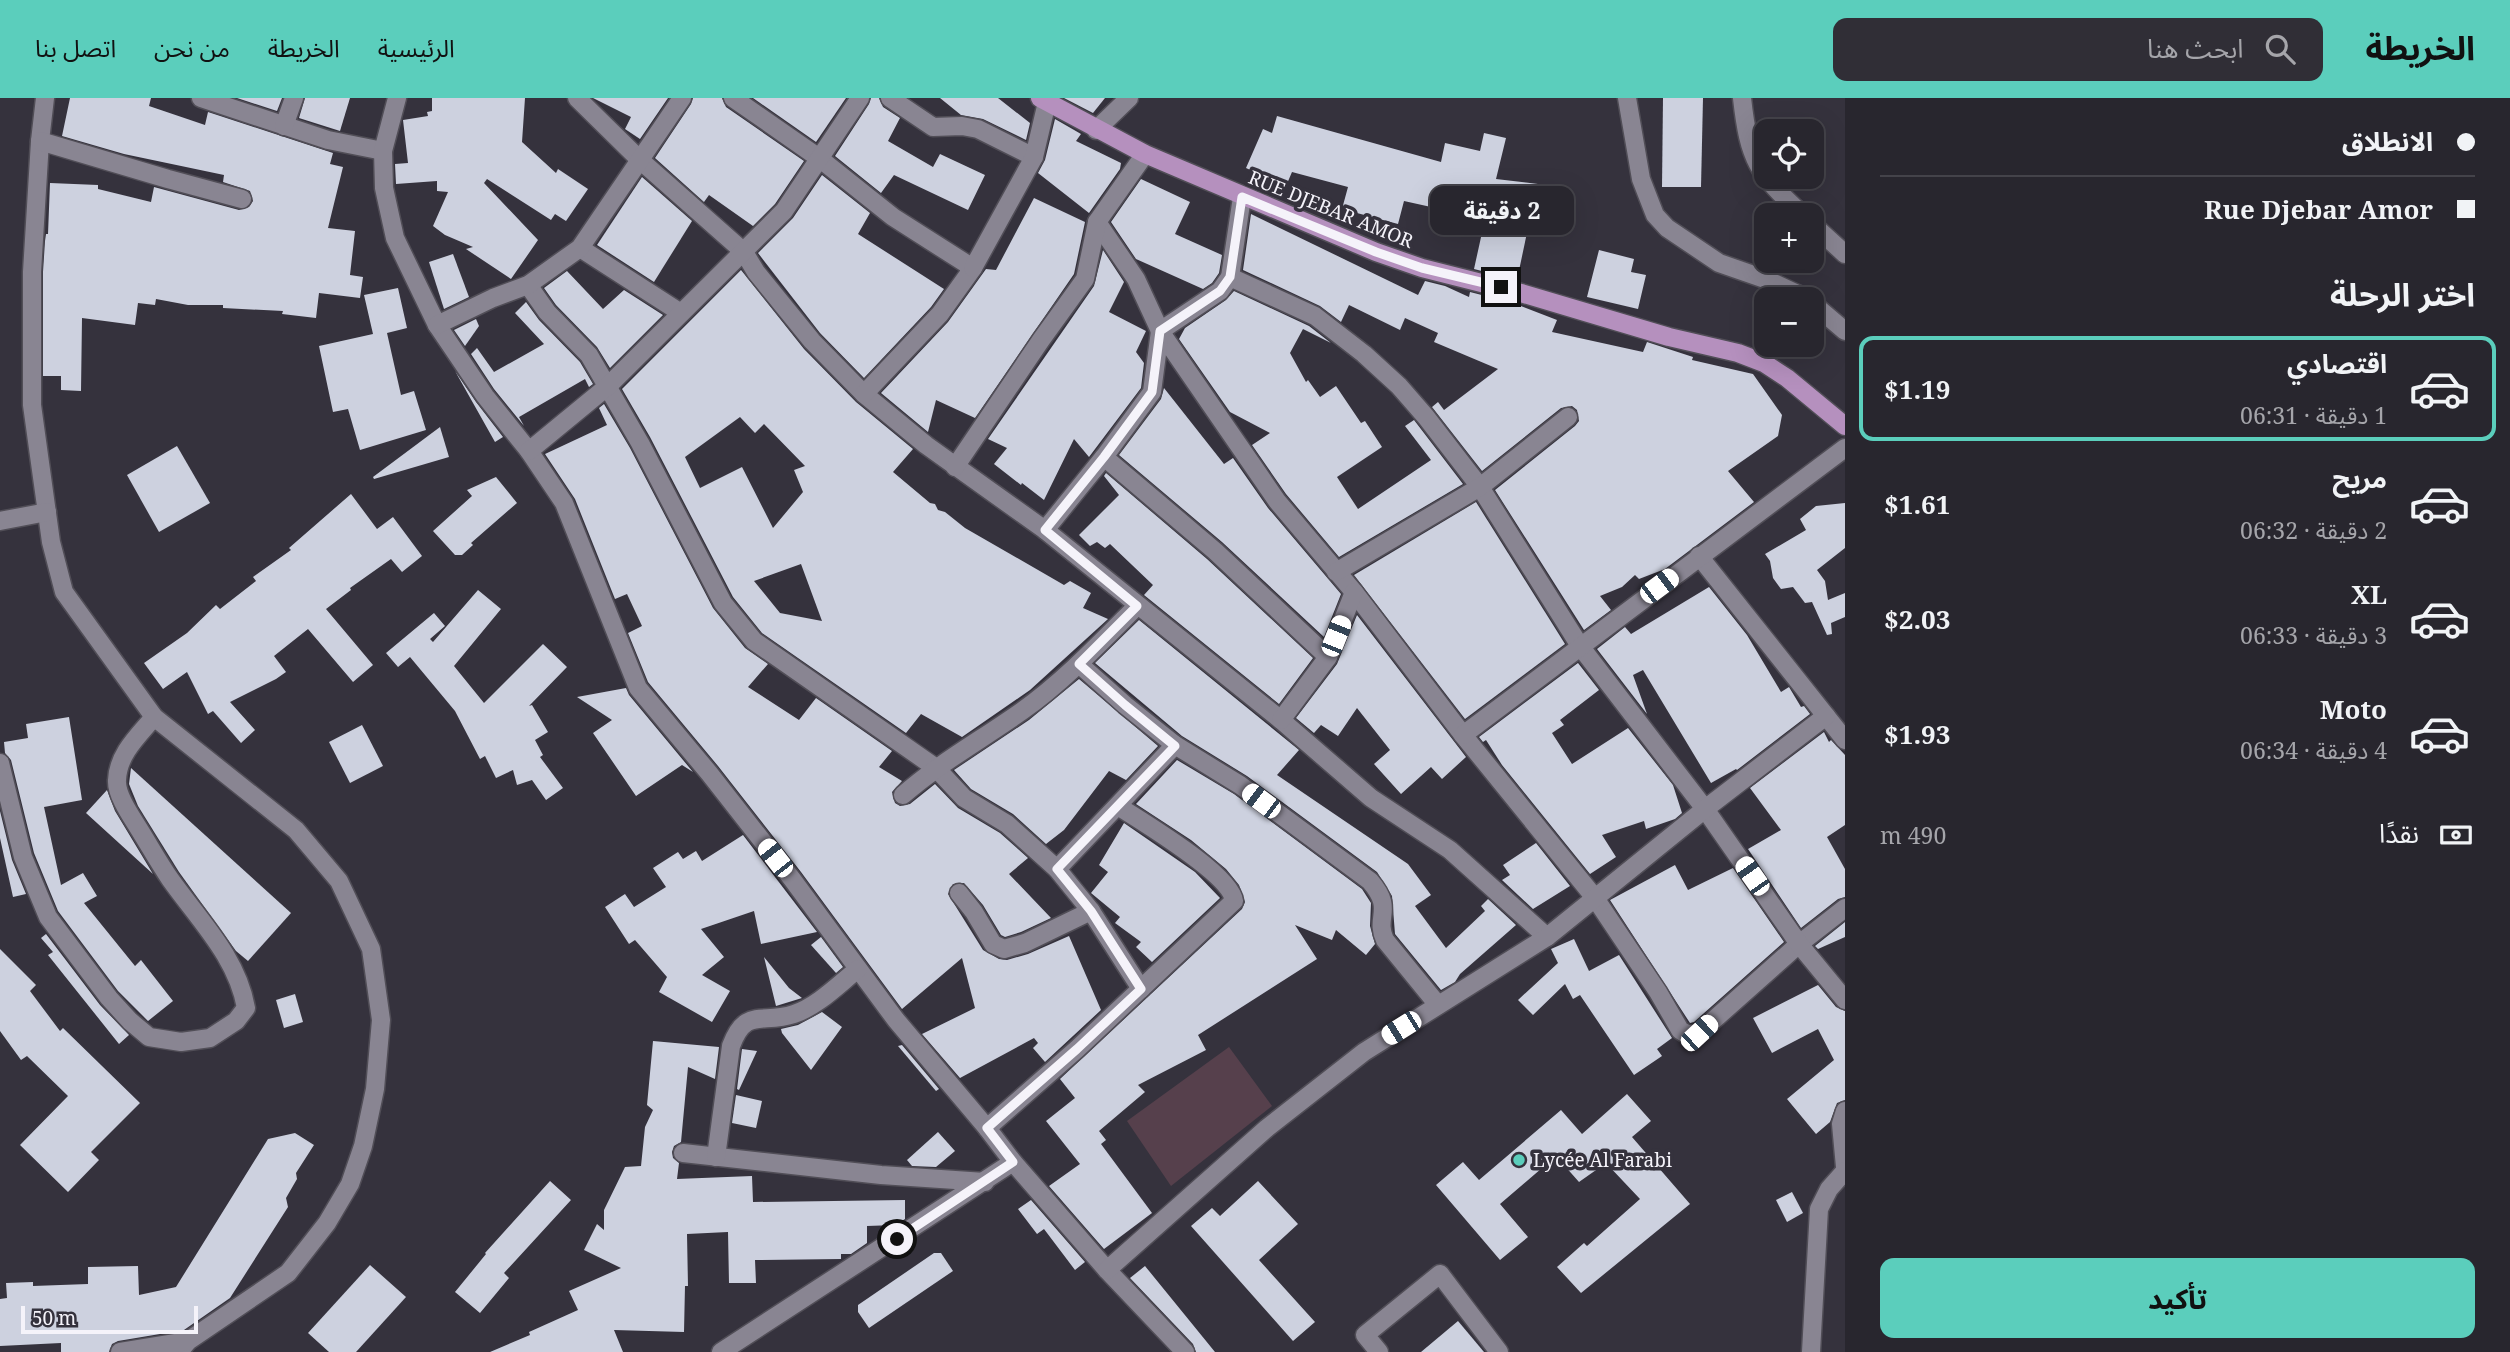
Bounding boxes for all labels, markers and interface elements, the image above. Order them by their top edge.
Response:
search box [1833,18,2323,81]
text: الخريطة [2365,25,2475,70]
text: ابحث هنا [2147,30,2243,66]
icon: search [2261,30,2299,68]
text: اتصل بنا [35,31,116,64]
text: من نحن [154,31,230,64]
text: الخريطة [268,31,340,64]
text: الرئيسية [378,31,455,64]
map controls [1754,119,1824,357]
button: locate [1754,119,1824,189]
text: الانطلاق [2342,123,2433,159]
street label: RUE DJEBAR AMOR [1245,164,1418,254]
callout: 2 دقيقة [1429,186,1573,234]
text: Rue Djebar Amor [2204,191,2433,227]
text: 2 دقيقة [1464,194,1540,226]
button: + [1754,203,1824,273]
route end [1485,271,1517,303]
text: اختر الرحلة [2330,272,2475,315]
button: − [1754,287,1824,357]
text: اقتصادي [2287,345,2387,381]
icon: car [2408,357,2471,420]
text: $1.19 [1884,371,1950,407]
text: 1 دقيقة · 06:31 [2240,399,2387,431]
text: مريح [2332,460,2387,496]
icon: car [2408,472,2471,535]
text: $1.61 [1884,486,1950,522]
text: 2 دقيقة · 06:32 [2240,514,2387,546]
car [1636,565,1683,607]
text: XL [2351,576,2387,612]
icon: car [2408,587,2471,650]
text: $2.03 [1884,601,1950,637]
car [1319,613,1354,659]
text: 3 دقيقة · 06:33 [2240,619,2387,651]
text: Moto [2320,691,2387,727]
icon: car [2408,702,2471,765]
text: $1.93 [1884,716,1950,752]
text: 4 دقيقة · 06:34 [2240,734,2387,766]
car [1238,780,1285,822]
text: نقدًا [2379,815,2419,851]
icon: cash [2437,816,2475,854]
text: 490 m [1880,819,1946,851]
car [754,835,797,881]
car [1732,853,1773,899]
car [1378,1008,1425,1048]
car [1677,1011,1722,1055]
place label: Lycée Al Farabi [1533,1147,1672,1173]
marker: Lycée Al Farabi [1511,1152,1527,1168]
route start [881,1223,913,1255]
button: تأكيد [1880,1258,2475,1338]
scale bar [21,1303,198,1335]
text: 50 m [32,1305,76,1331]

